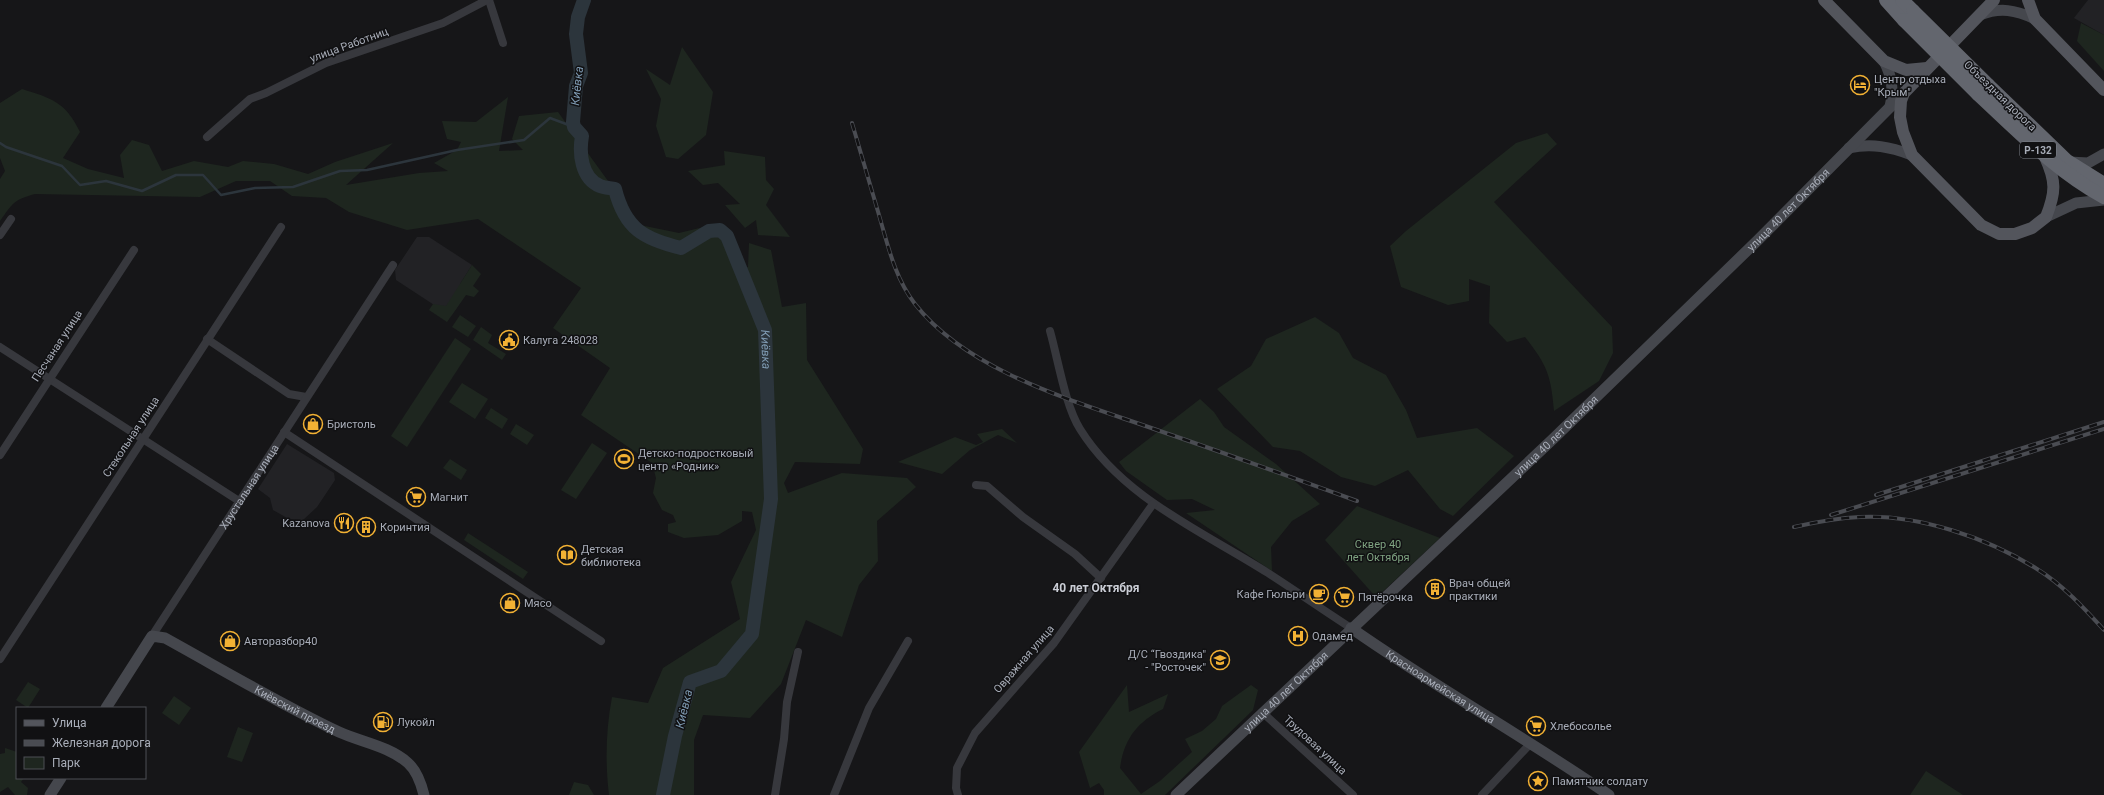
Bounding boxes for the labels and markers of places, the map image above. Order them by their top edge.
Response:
place label: Центр отдыха "Крым" [1874,73,1946,99]
hotel icon: Центр отдыха "Крым" [1849,74,1871,96]
public building icon: Калуга 248028 [498,329,520,351]
place label: Калуга 248028 [523,334,598,347]
shop icon: Бристоль [302,413,324,435]
place label: Бристоль [327,418,376,431]
place label: Детско-подростковый центр «Родник» [638,447,753,473]
sports icon: Детско-подростковый центр «Родник» [613,448,635,470]
supermarket icon: Магнит [405,486,427,508]
place label: Магнит [430,491,469,504]
restaurant icon: Kazanova [333,512,355,534]
building icon: Коринтия [355,516,377,538]
place label: Kazanova [282,517,330,530]
place label: Коринтия [380,521,430,534]
place label: Детская библиотека [581,543,641,569]
library icon: Детская библиотека [556,544,578,566]
place label: Врач общей практики [1449,577,1510,603]
building icon: Врач общей практики [1424,578,1446,600]
cafe icon: Кафе Гюльри [1308,583,1330,605]
supermarket icon: Пятёрочка [1333,586,1355,608]
place label: Кафе Гюльри [1237,588,1305,601]
place label: Пятёрочка [1358,591,1413,604]
shop icon: Мясо [499,592,521,614]
place label: Мясо [524,597,552,610]
hospital icon: Одамед [1287,625,1309,647]
shop icon: Авторазбор40 [219,630,241,652]
place label: Одамед [1312,630,1353,643]
place label: Авторазбор40 [244,635,317,648]
place label: Д/С “Гвоздика" - "Росточек" [1128,648,1206,674]
school or university icon: Д/С “Гвоздика" - "Росточек" [1209,649,1231,671]
fuel station icon: Лукойл [372,711,394,733]
supermarket icon: Хлебосолье [1525,715,1547,737]
place label: Лукойл [397,716,435,729]
place label: Хлебосолье [1550,720,1612,733]
place icon: Памятник солдату [1527,770,1549,792]
place label: Памятник солдату [1552,775,1649,788]

